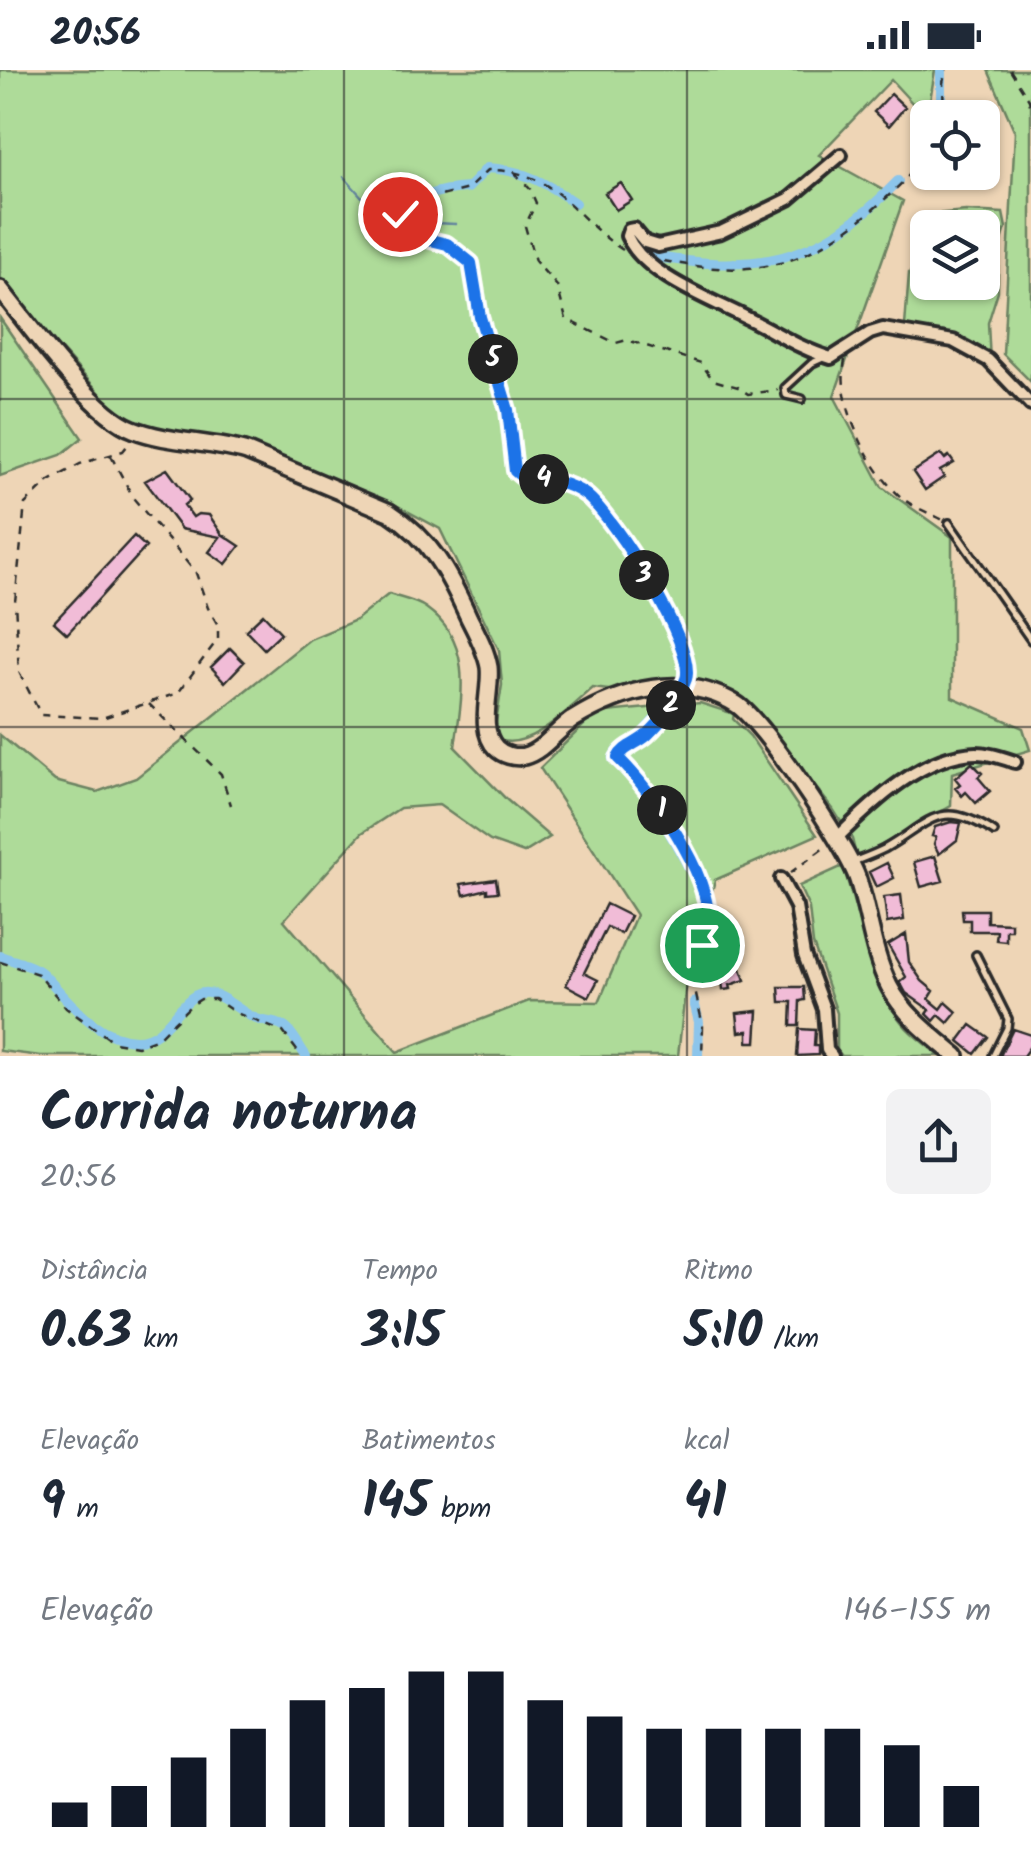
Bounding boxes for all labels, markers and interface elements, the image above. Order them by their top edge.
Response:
text: 20:56 [50,5,141,65]
map controls [910,100,1000,300]
button: locate [910,100,1000,190]
pin [358,172,443,257]
icon: check [373,187,428,242]
button: layers [910,210,1000,300]
pin: 5 [468,334,518,384]
text: 5 [486,336,500,381]
pin: 4 [519,454,569,504]
text: 4 [536,456,552,501]
pin: 3 [619,550,669,600]
text: 3 [636,552,652,597]
pin: 2 [646,680,696,730]
text: 2 [663,682,679,727]
pin: 1 [637,785,687,835]
text: 1 [658,787,666,832]
pin [660,903,745,988]
icon: arrive [675,918,730,973]
text: Corrida noturna [40,1072,418,1159]
button: share [886,1089,991,1194]
text: 20:56 [40,1153,117,1204]
text: Distância [40,1249,148,1294]
text: Tempo [362,1249,438,1294]
text: Ritmo [684,1249,753,1294]
text: 0.63 [40,1294,132,1374]
text: 3:15 [362,1294,442,1374]
text: 5:10 [684,1294,762,1374]
text: km [132,1317,179,1362]
text: /km [762,1317,819,1362]
text: Elevação [40,1419,139,1464]
text: Batimentos [362,1419,496,1464]
text: kcal [684,1419,730,1464]
text: 9 [40,1464,65,1544]
text: 145 [362,1464,430,1544]
text: 41 [684,1464,726,1544]
text: m [65,1487,99,1532]
text: bpm [430,1487,491,1532]
text: Elevação [40,1586,153,1637]
text: 146–155 m [843,1586,991,1637]

